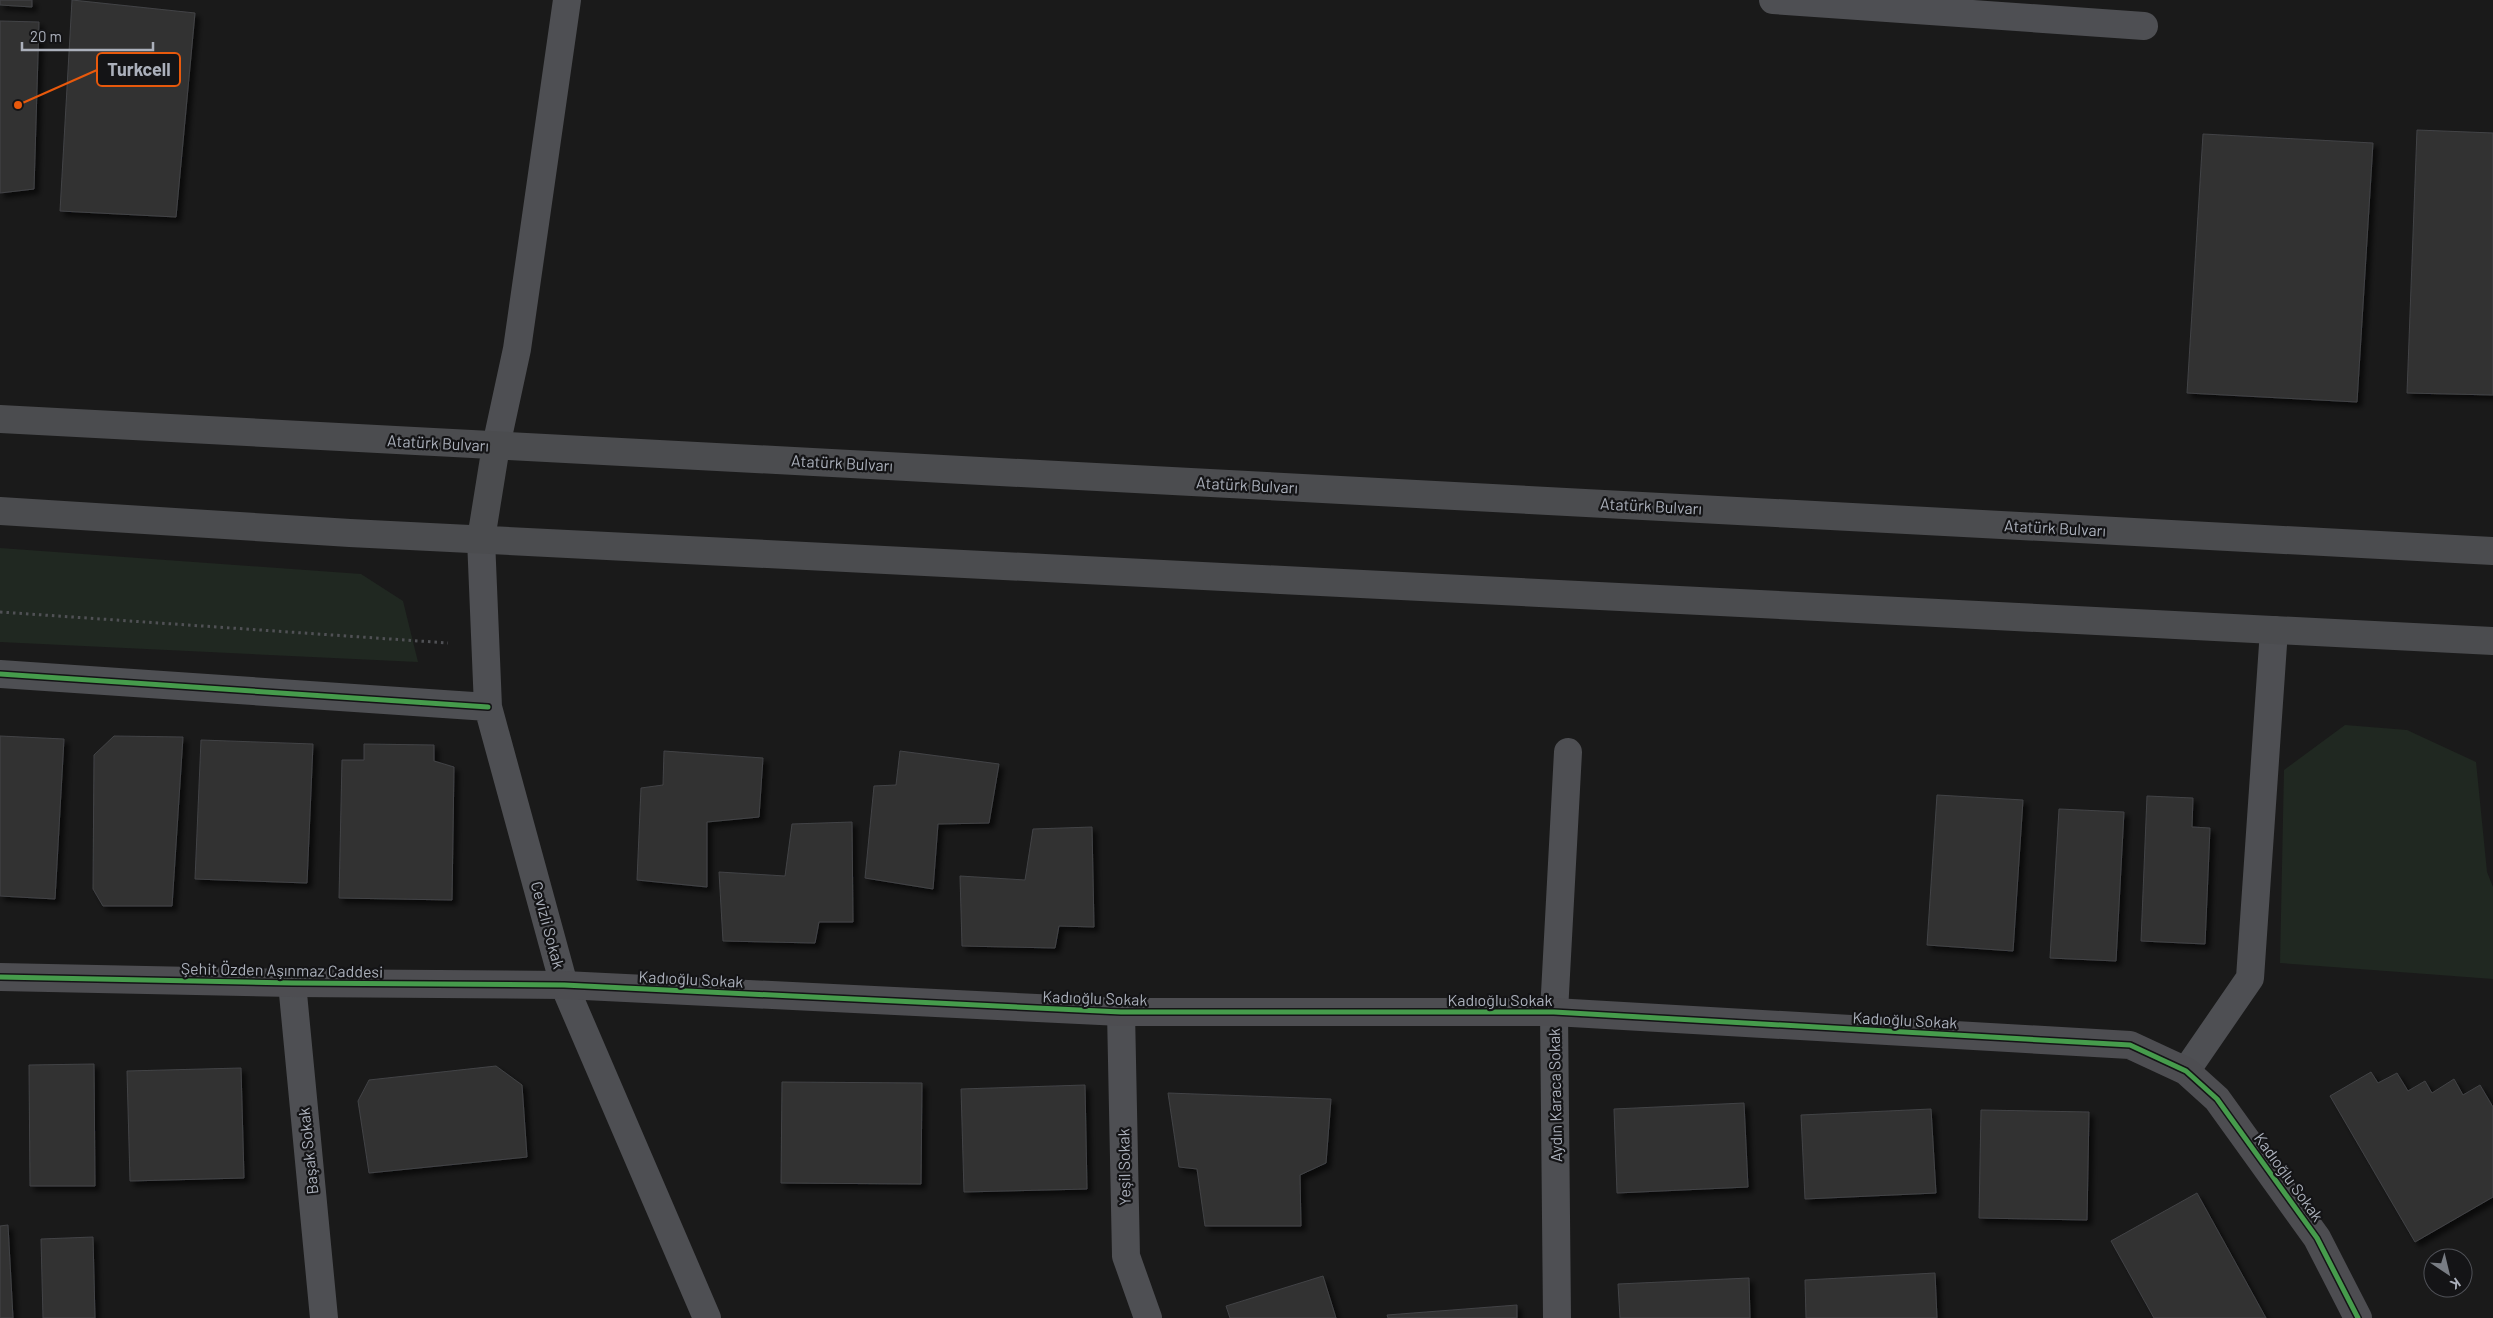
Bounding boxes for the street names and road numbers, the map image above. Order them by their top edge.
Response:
street label: Atatürk Bulvarı [387,430,489,455]
street label: Atatürk Bulvarı [791,450,893,475]
street label: Atatürk Bulvarı [1196,472,1298,497]
street label: Atatürk Bulvarı [1600,493,1702,518]
street label: Atatürk Bulvarı [2004,515,2106,540]
street label: Cevizli Sokak [528,879,569,971]
street label: Şehit Özden Aşınmaz Caddesi [181,958,383,981]
street label: Kadıoğlu Sokak [638,966,744,991]
street label: Kadıoğlu Sokak [1042,986,1148,1009]
street label: Kadıoğlu Sokak [1448,990,1552,1009]
street label: Kadıoğlu Sokak [1852,1007,1958,1032]
street label: Aydın Karaca Sokak [1544,1028,1565,1162]
street label: Başak Sokak [293,1107,322,1196]
street label: Yeşil Sokak [1113,1128,1134,1206]
street label: Kadıoğlu Sokak [2251,1129,2328,1225]

